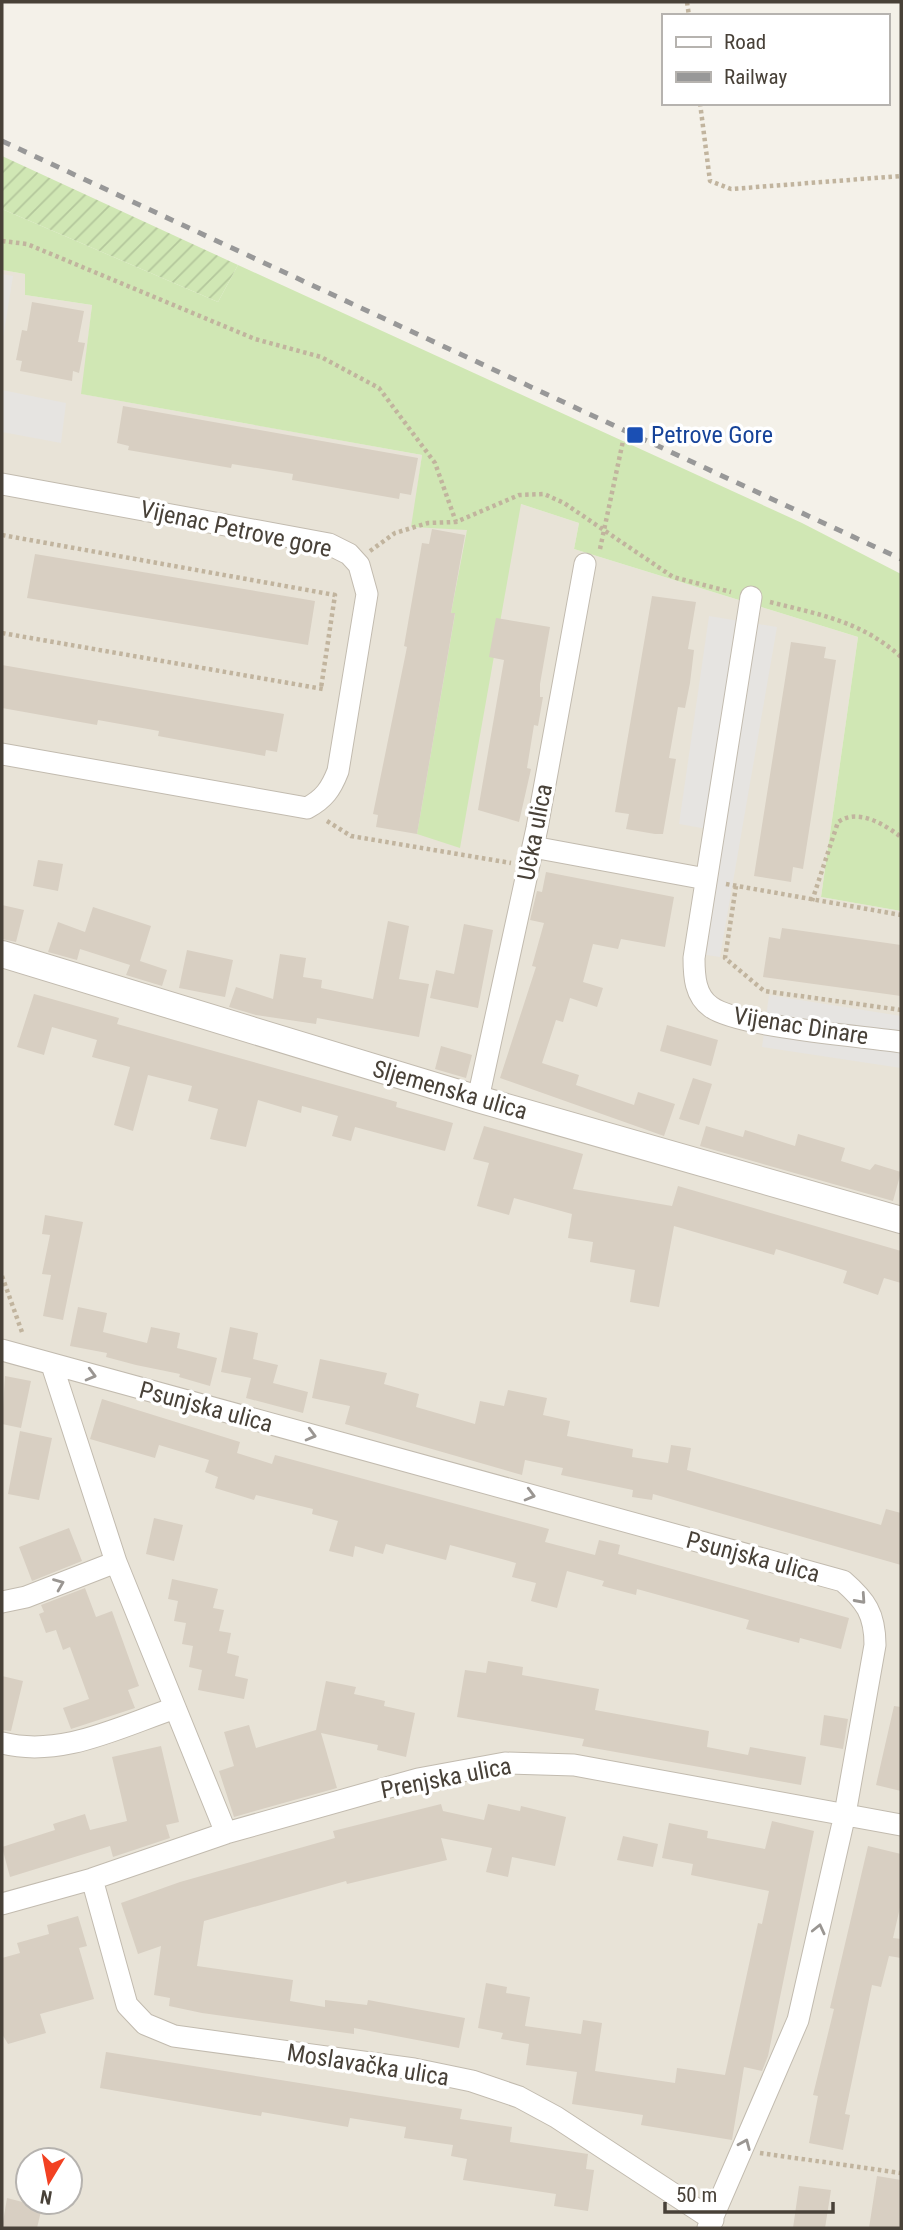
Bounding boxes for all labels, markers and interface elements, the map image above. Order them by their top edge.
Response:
legend [662,14,889,105]
text: Road [724,30,766,54]
text: Railway [724,65,787,89]
place label: Petrove Gore [651,421,773,449]
marker: Petrove Gore [625,425,645,445]
street label: Vijenac Petrove gore [138,495,334,563]
street label: Učka ulica [512,781,558,883]
street label: Vijenac Dinare [732,1002,870,1050]
street label: Sljemenska ulica [369,1055,531,1125]
one-way arrow [85,1367,97,1381]
street label: Psunjska ulica [136,1376,276,1438]
one-way arrow [304,1427,316,1442]
one-way arrow [524,1487,536,1502]
street label: Psunjska ulica [683,1526,823,1588]
one-way arrow [53,1579,65,1593]
one-way arrow [853,1591,865,1604]
street label: Prenjska ulica [378,1752,514,1804]
one-way arrow [811,1923,825,1935]
street label: Moslavačka ulica [285,2038,451,2092]
one-way arrow [737,2138,751,2151]
north arrow [14,2146,84,2216]
scale bar [665,2170,833,2214]
text: 50 m [676,2183,717,2207]
text: N [38,2185,54,2210]

